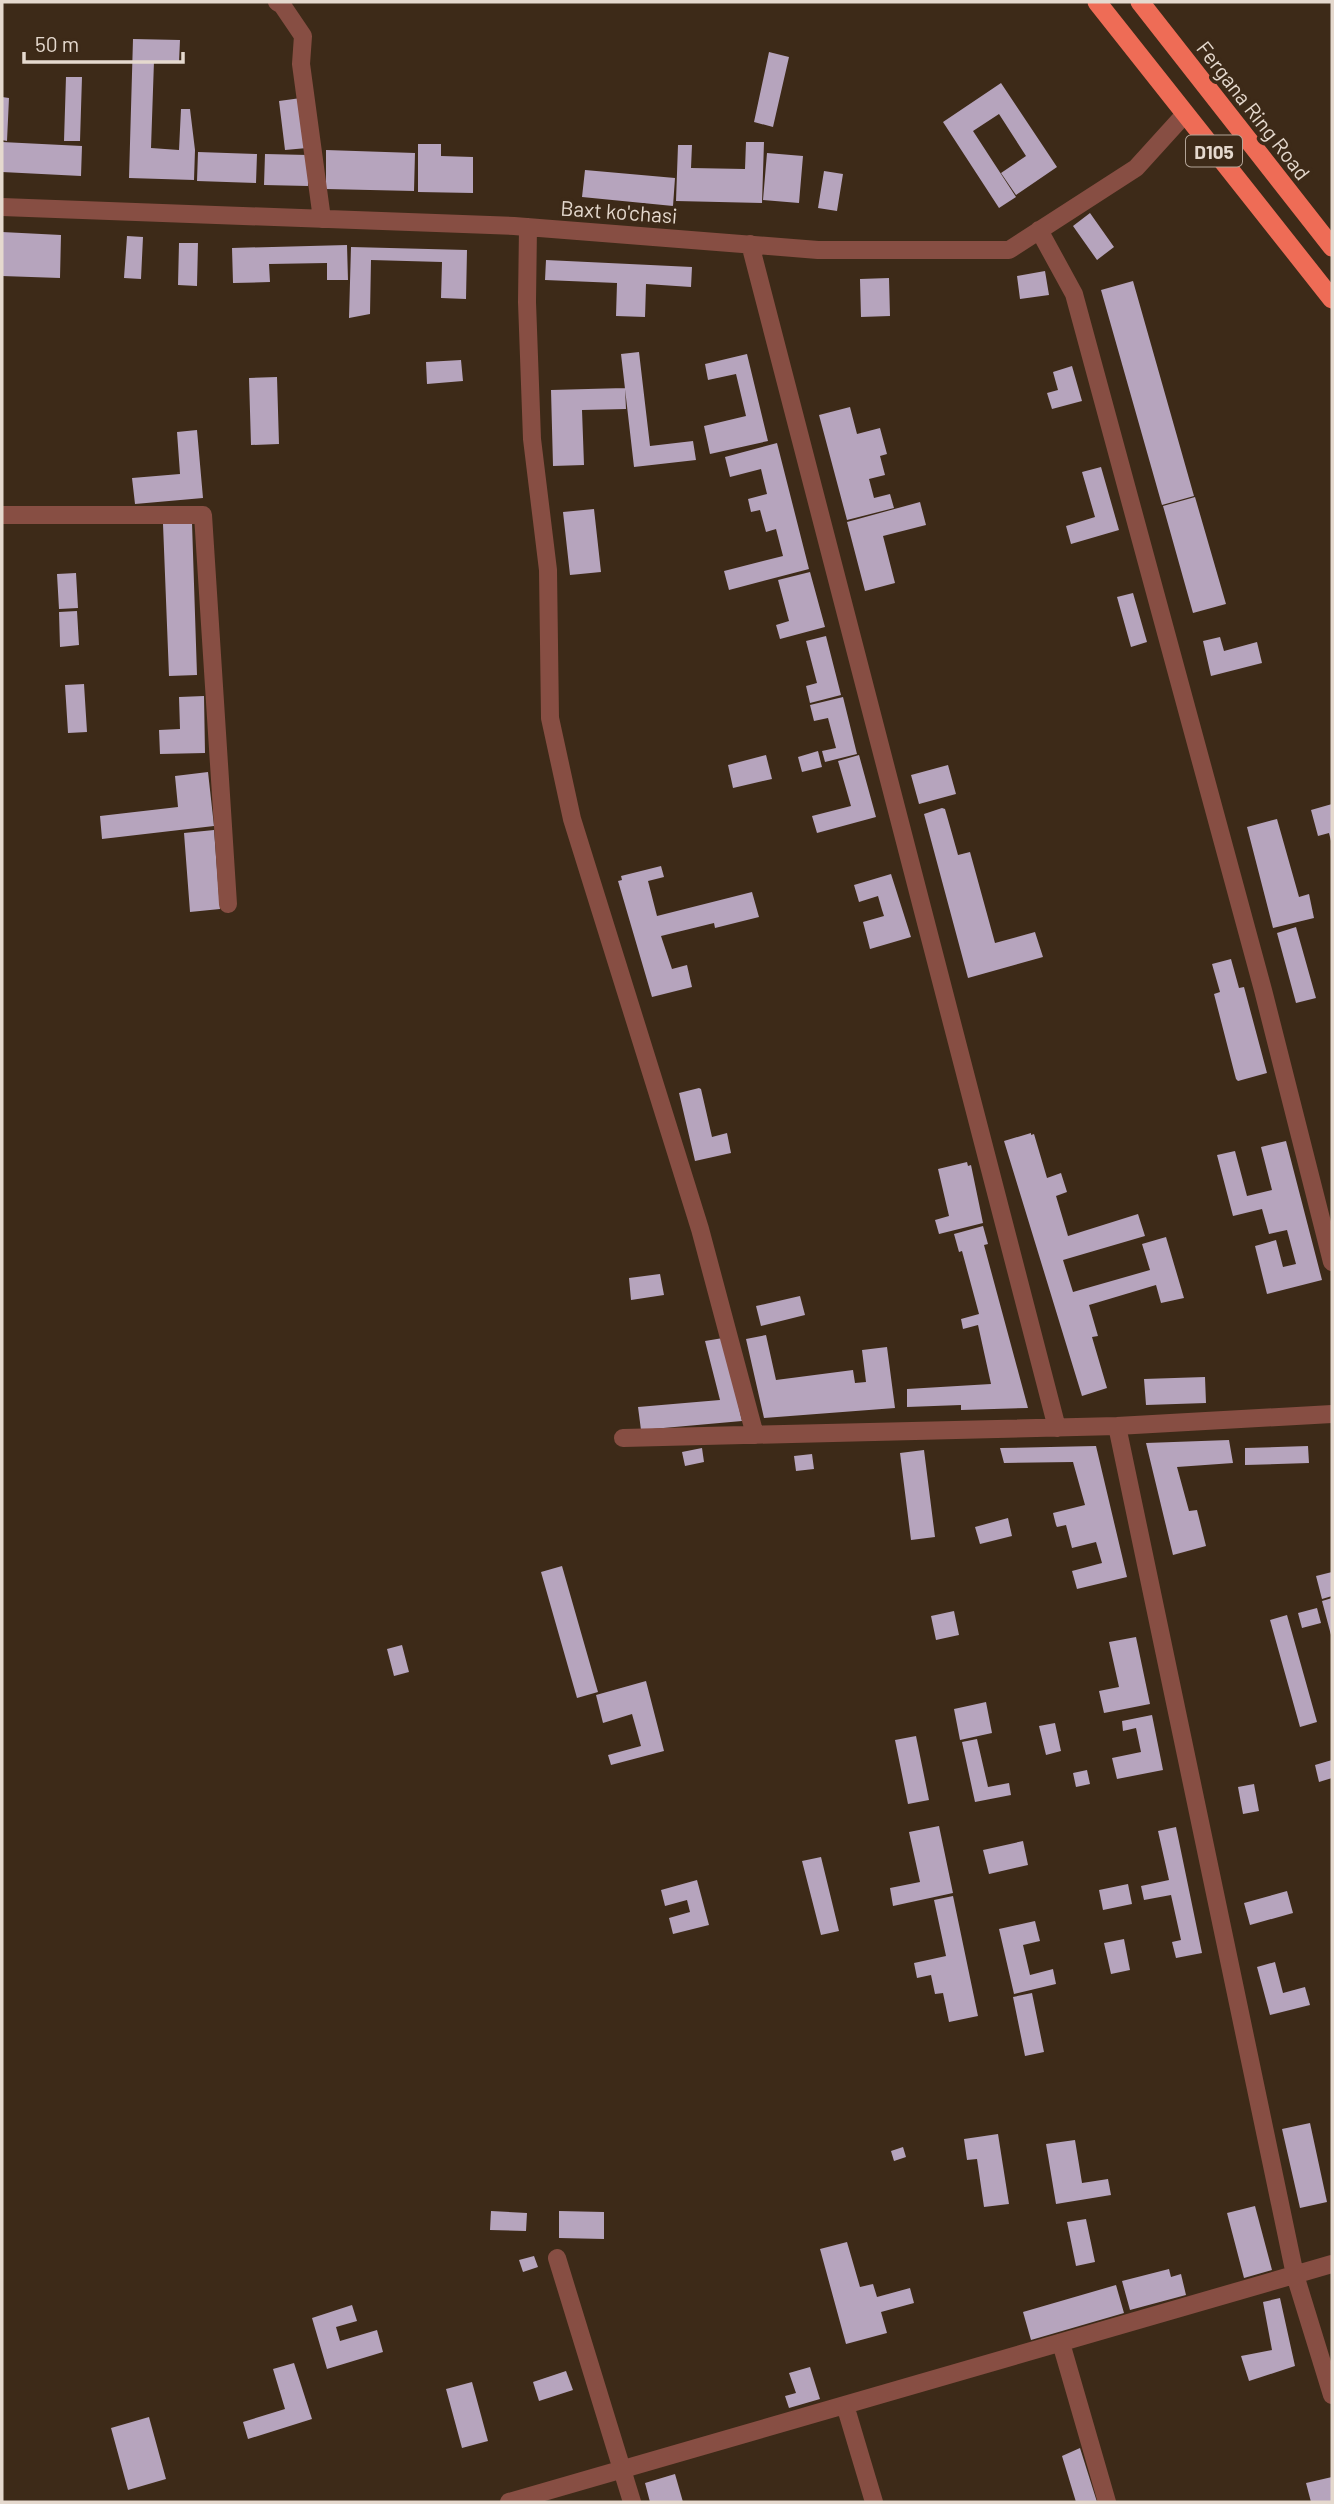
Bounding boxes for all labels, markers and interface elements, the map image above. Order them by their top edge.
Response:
scale bar [24,21,184,65]
text: 50 m [35,31,79,56]
street label: Fergana Ring Road [1192,36,1316,184]
road number: D105 [1186,136,1242,167]
street label: Baxt ko'chasi [560,194,678,228]

